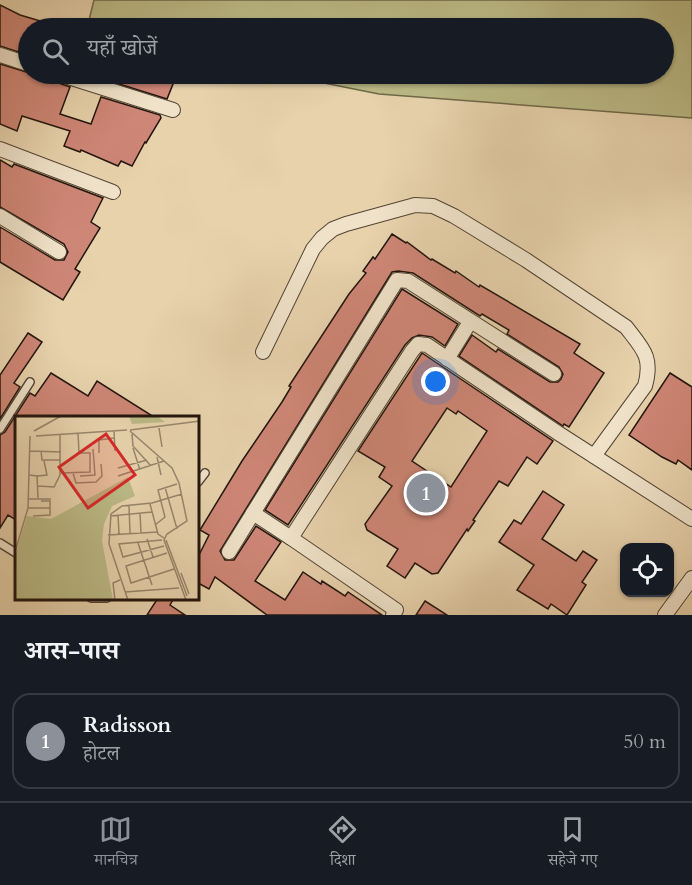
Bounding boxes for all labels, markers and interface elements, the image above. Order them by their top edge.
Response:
search box [18,18,674,84]
text: यहाँ खोजें [87,33,157,63]
icon: search [39,35,72,68]
your location [421,367,450,396]
inset map [15,416,200,600]
pin: 1 [406,470,446,516]
map controls [620,543,674,597]
button: locate [620,543,674,597]
text: आस-पास [24,633,119,668]
text: Radisson [83,710,171,740]
text: 1 [40,728,51,755]
text: 50 m [623,728,666,755]
text: होटल [83,740,120,767]
tab: मानचित्र [94,813,138,875]
tab: दिशा [326,813,359,875]
tab: सहेजे गए [548,813,598,875]

